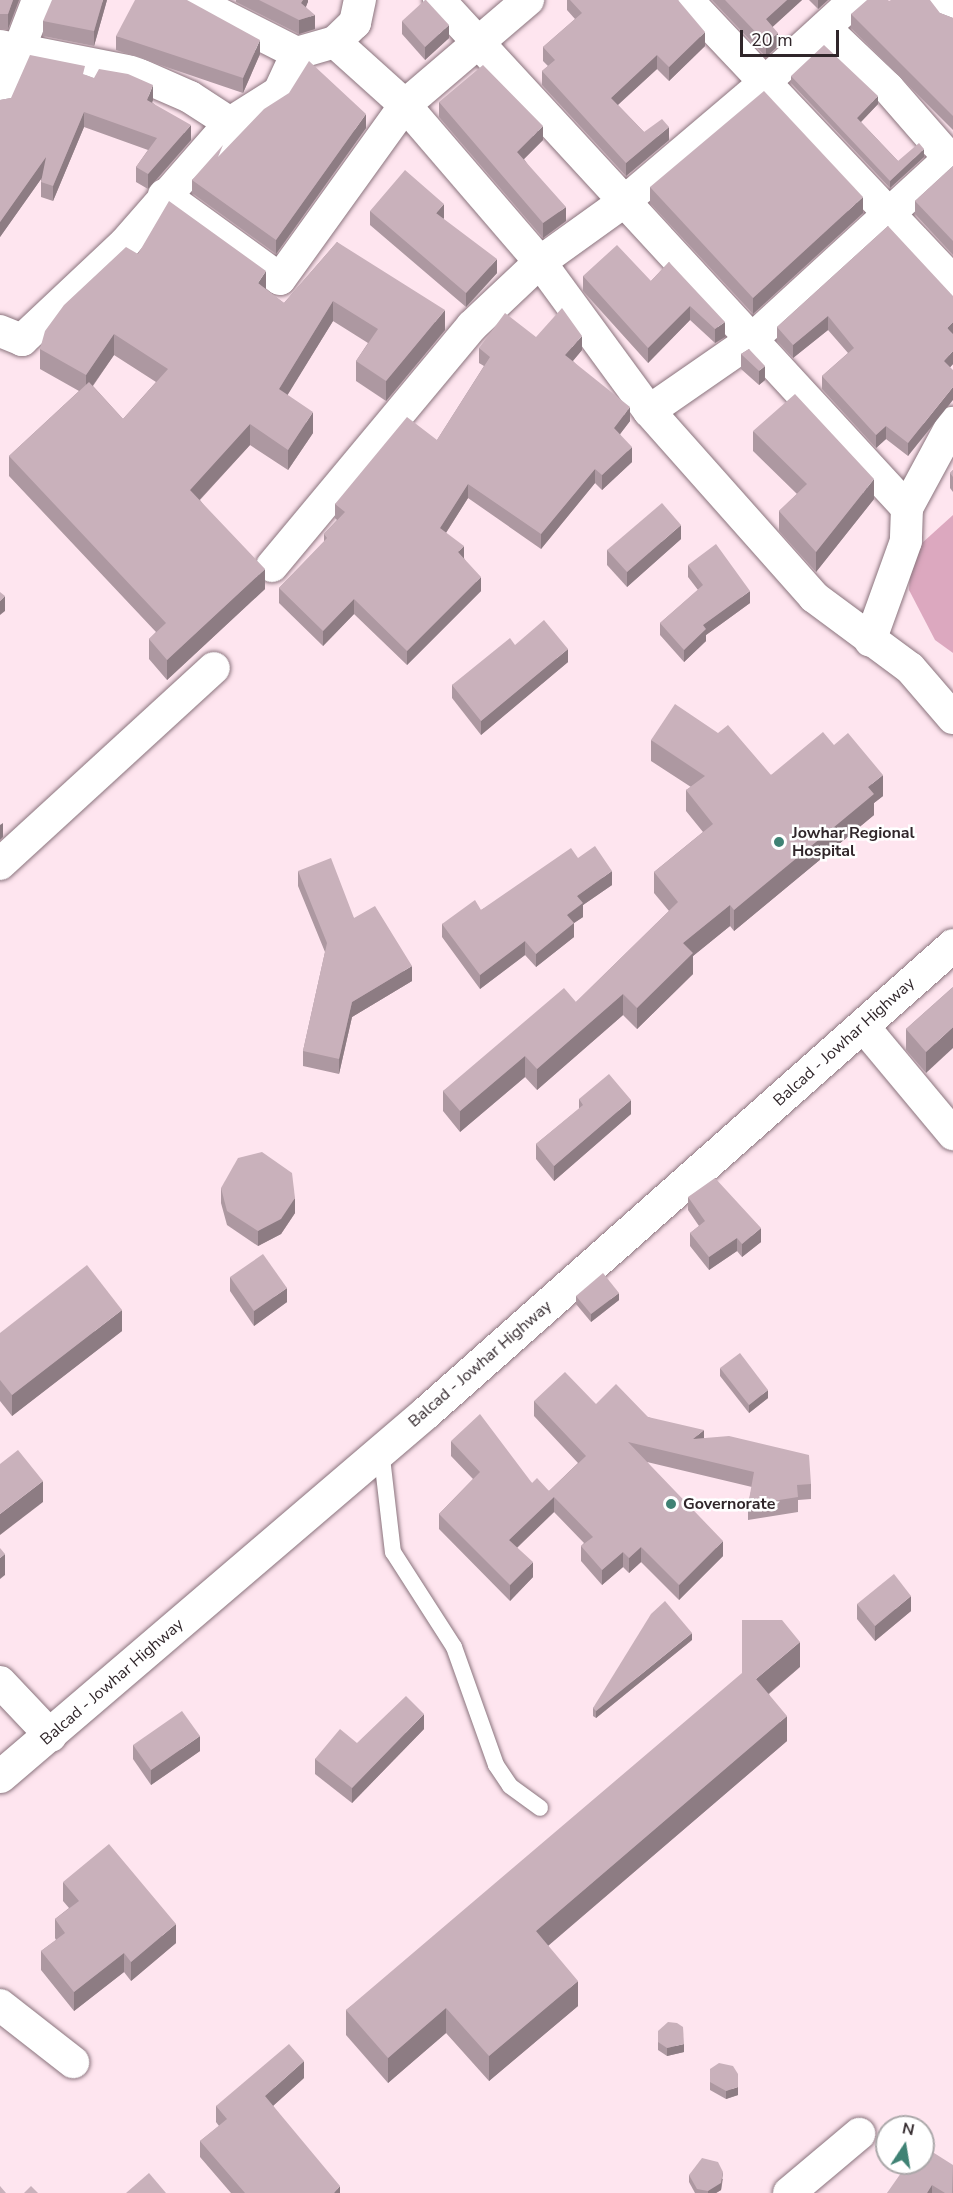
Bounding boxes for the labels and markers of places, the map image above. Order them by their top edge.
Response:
place label: Jowhar Regional Hospital [792,823,915,861]
marker: Jowhar Regional Hospital [770,833,788,851]
place label: Governorate [683,1494,775,1514]
marker: Governorate [664,1497,678,1511]

